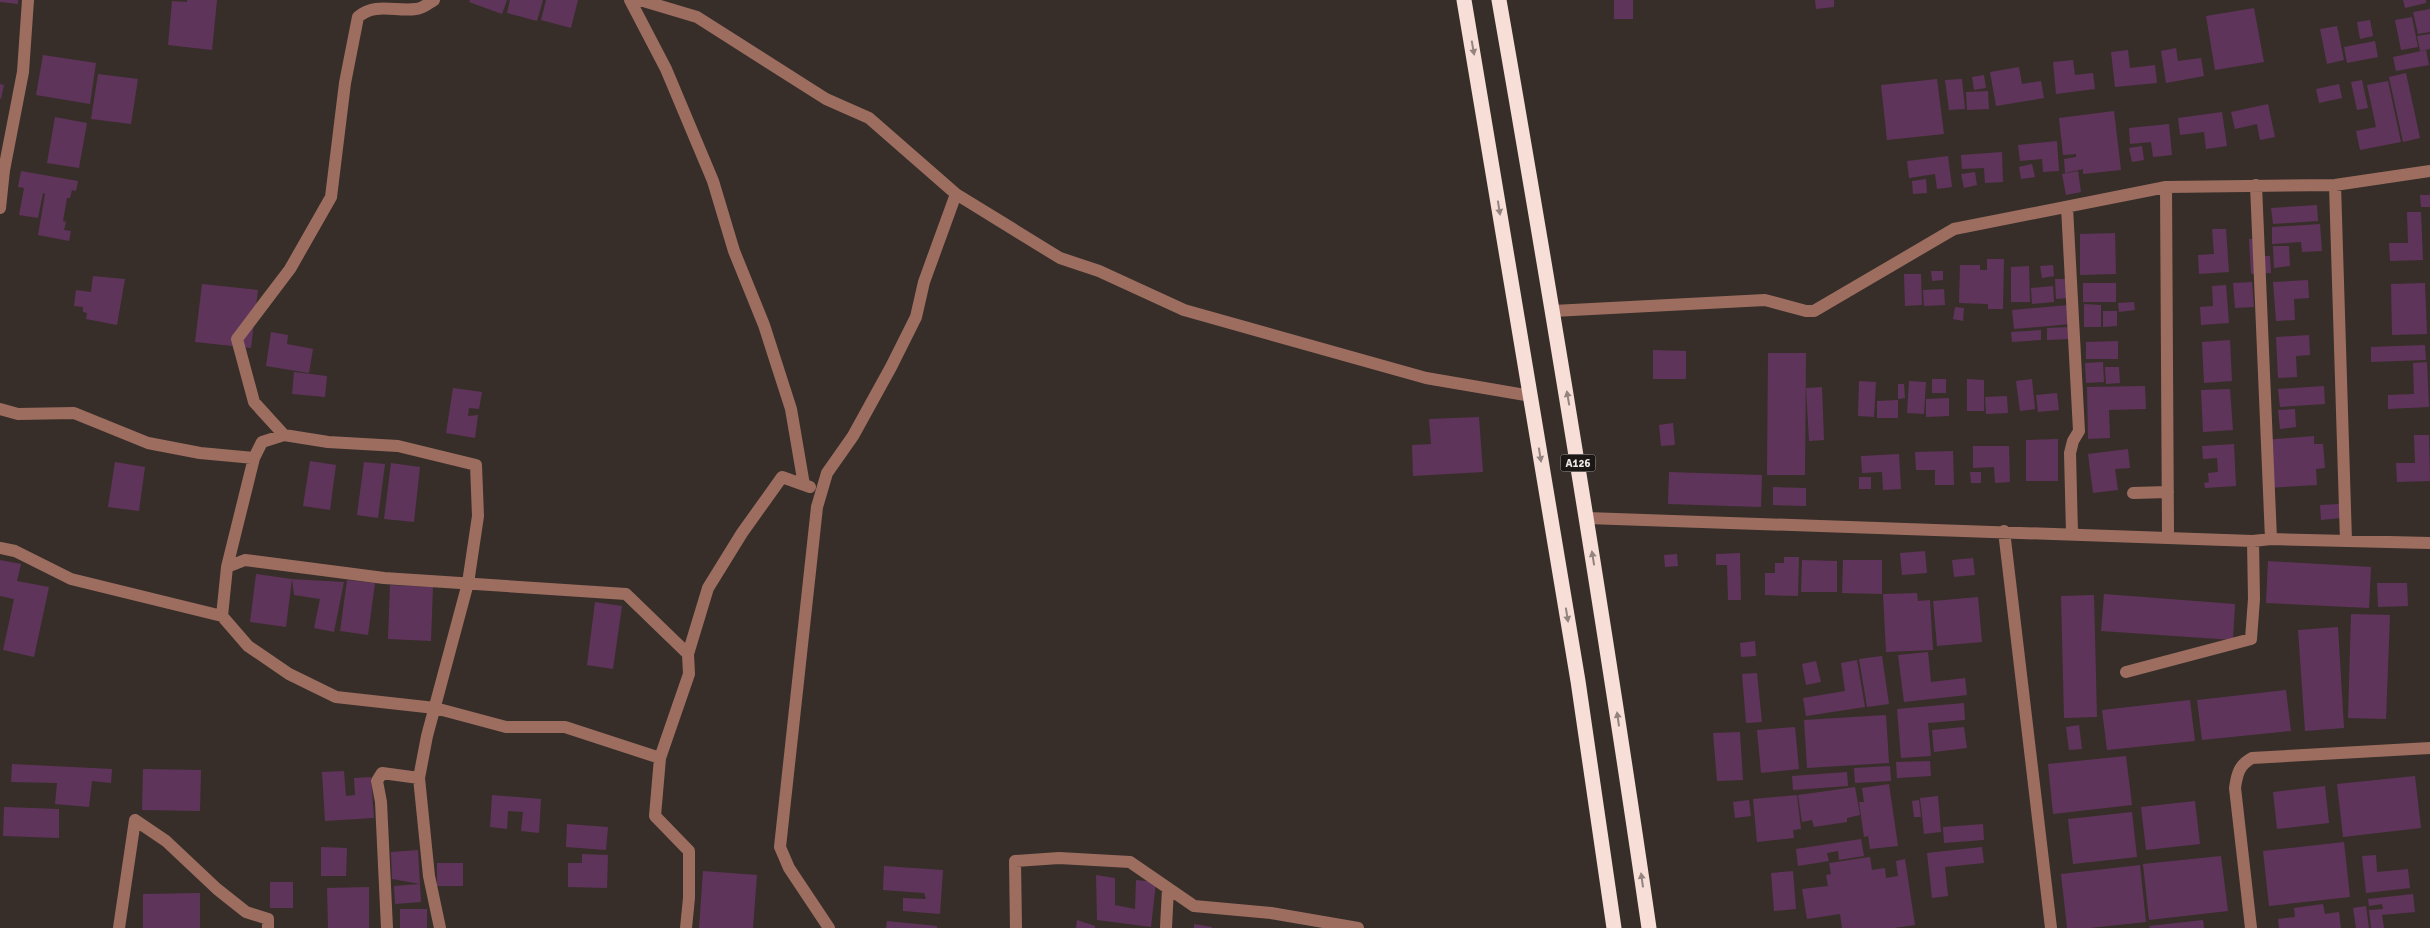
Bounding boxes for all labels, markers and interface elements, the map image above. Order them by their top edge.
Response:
one-way arrow [1469,40,1477,56]
one-way arrow [1496,201,1504,217]
one-way arrow [1563,390,1571,406]
one-way arrow [1537,447,1545,463]
road number: A126 [1560,454,1596,472]
one-way arrow [1589,550,1597,566]
one-way arrow [1563,608,1571,624]
one-way arrow [1614,711,1622,727]
one-way arrow [1638,871,1646,887]

